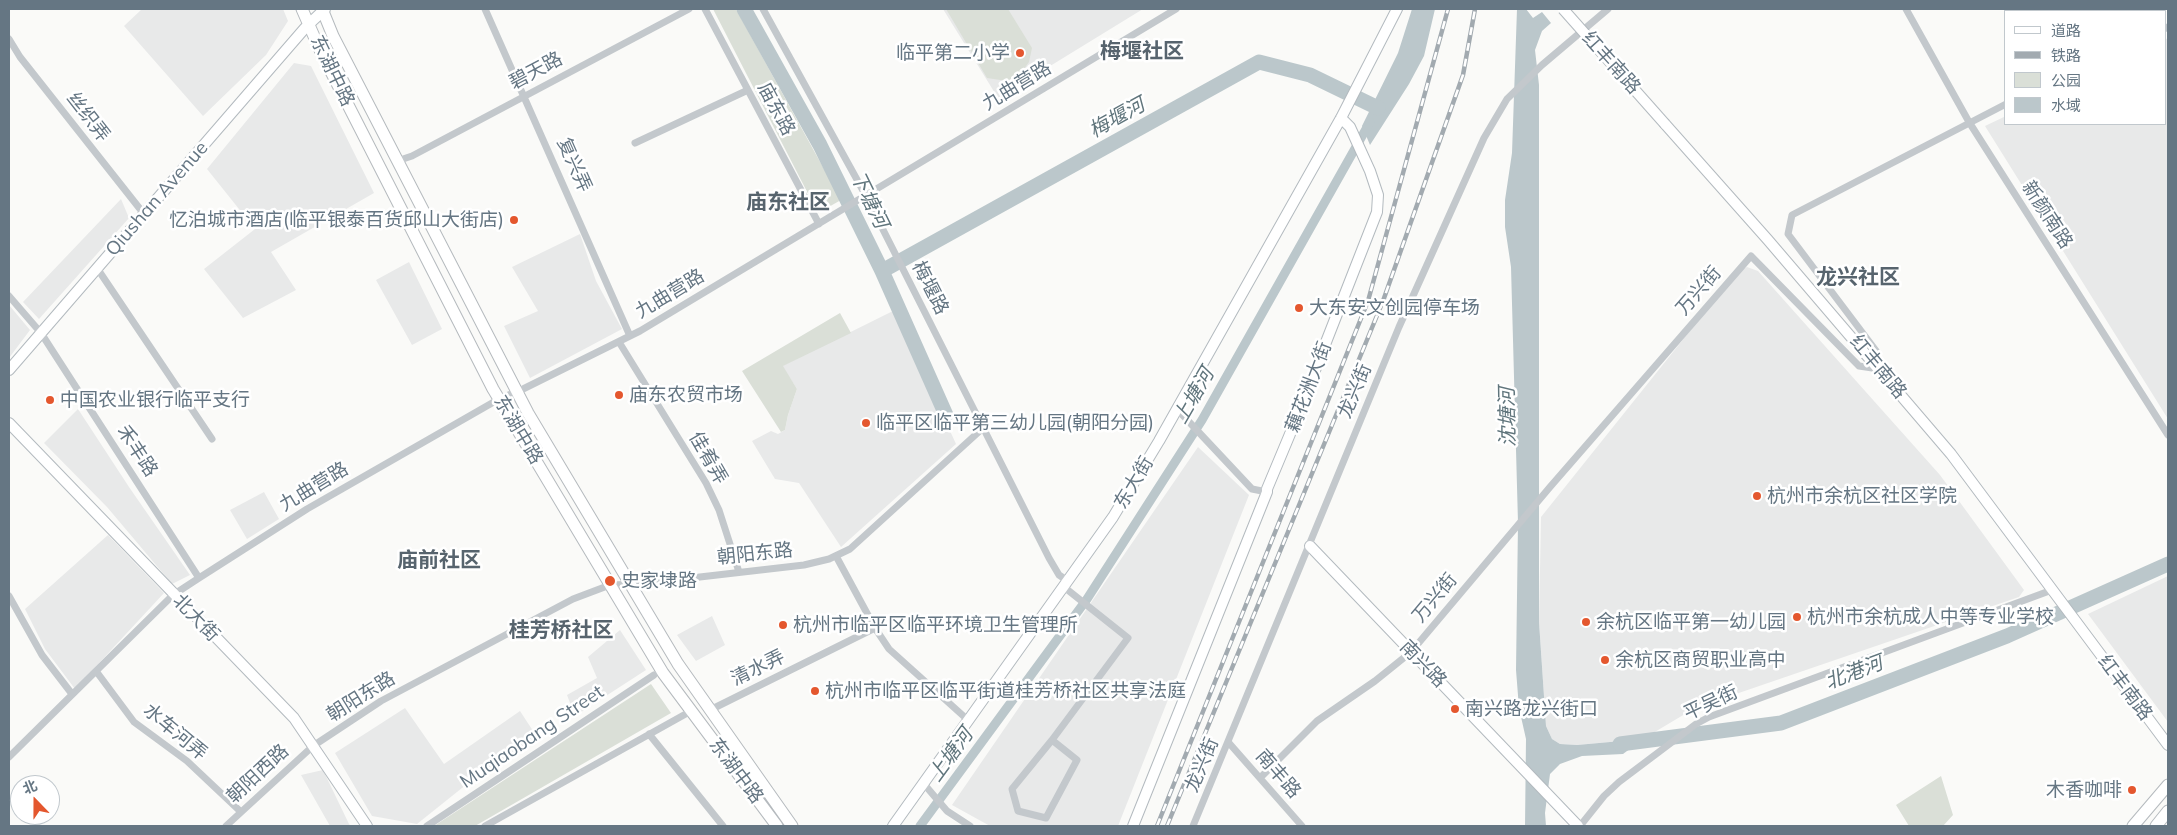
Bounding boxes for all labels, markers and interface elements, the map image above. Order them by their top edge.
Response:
legend [2004,10,2167,125]
text: 道路 [2051,21,2081,40]
street label: 红丰南路 [1577,27,1645,99]
street label: 东湖中路 [305,32,359,110]
district label: 梅堰社区 [1100,39,1184,65]
place label: 临平第二小学 [896,42,1010,64]
text: 铁路 [2051,46,2081,65]
marker: 临平第二小学 [1014,47,1026,59]
street label: 碧天路 [505,48,567,94]
street label: 九曲营路 [979,57,1055,115]
text: 公园 [2051,71,2081,90]
street label: 庙东路 [753,78,799,140]
street label: 丝织弄 [61,88,115,146]
water label: 梅堰河 [1085,93,1149,143]
text: 水域 [2051,96,2081,115]
street label: 复兴弄 [552,134,596,196]
street label: Qiushan Avenue [101,137,213,261]
water label: 下塘河 [845,168,893,232]
street label: 新颜南路 [2017,177,2077,253]
district label: 庙东社区 [746,190,830,216]
place label: 忆泊城市酒店(临平银泰百货邱山大街店) [169,209,504,231]
marker: 忆泊城市酒店(临平银泰百货邱山大街店) [508,214,520,226]
street label: 梅堰路 [907,257,953,319]
street label: 万兴街 [1672,262,1726,320]
street label: 九曲营路 [632,265,708,323]
district label: 龙兴社区 [1816,265,1900,291]
place label: 大东安文创园停车场 [1309,297,1480,319]
marker: 大东安文创园停车场 [1293,302,1305,314]
street label: 红丰南路 [1845,331,1911,403]
street label: 藕花洲大街 [1281,339,1337,435]
street label: 龙兴街 [1333,360,1377,422]
water label: 上塘河 [1169,364,1219,428]
place label: 庙东农贸市场 [629,384,743,406]
water label: 沈塘河 [1495,387,1521,447]
place label: 中国农业银行临平支行 [60,389,250,411]
marker: 庙东农贸市场 [613,389,625,401]
street label: 东湖中路 [489,392,547,468]
marker: 中国农业银行临平支行 [44,394,56,406]
place label: 临平区临平第三幼儿园(朝阳分园) [876,412,1154,434]
marker: 临平区临平第三幼儿园(朝阳分园) [860,417,872,429]
street label: 禾丰路 [112,421,162,481]
street label: 佳肴弄 [684,428,732,488]
street label: 东大街 [1110,453,1158,513]
street label: 九曲营路 [276,458,352,516]
place label: 杭州市余杭区社区学院 [1767,485,1957,507]
marker: 杭州市余杭区社区学院 [1751,490,1763,502]
street label: 朝阳东路 [716,539,794,569]
district label: 庙前社区 [397,548,481,574]
street label: 万兴街 [1408,569,1462,627]
place label: 史家埭路 [621,570,697,592]
marker: 史家埭路 [603,574,617,588]
street label: 北大街 [168,590,224,646]
place label: 杭州市余杭成人中等专业学校 [1807,606,2054,628]
place label: 余杭区临平第一幼儿园 [1596,611,1786,633]
marker: 杭州市余杭成人中等专业学校 [1791,611,1803,623]
place label: 杭州市临平区临平环境卫生管理所 [793,614,1078,636]
marker: 余杭区临平第一幼儿园 [1580,616,1592,628]
district label: 桂芳桥社区 [509,618,613,644]
marker: 杭州市临平区临平环境卫生管理所 [777,619,789,631]
street label: 南兴路 [1395,636,1451,692]
street label: 清水弄 [727,645,789,691]
place label: 余杭区商贸职业高中 [1615,649,1786,671]
water label: 北港河 [1822,651,1886,695]
street label: 红丰南路 [2093,651,2157,725]
marker: 余杭区商贸职业高中 [1599,654,1611,666]
street label: 朝阳东路 [323,667,399,727]
street label: Muqiaobang Street [456,680,608,794]
place label: 杭州市临平区临平街道桂芳桥社区共享法庭 [825,680,1186,702]
street label: 平吴街 [1680,681,1742,725]
marker: 杭州市临平区临平街道桂芳桥社区共享法庭 [809,685,821,697]
place label: 南兴路龙兴街口 [1465,698,1598,720]
street label: 水车河弄 [139,699,211,765]
marker: 南兴路龙兴街口 [1449,703,1461,715]
water label: 上塘河 [924,724,978,786]
street label: 东湖中路 [704,734,768,808]
street label: 龙兴街 [1180,734,1224,796]
street label: 朝阳西路 [222,740,294,808]
street label: 南丰路 [1251,745,1305,803]
north arrow [10,775,60,825]
text: 北 [20,776,40,798]
place label: 木香咖啡 [2046,779,2122,801]
marker: 木香咖啡 [2126,784,2138,796]

